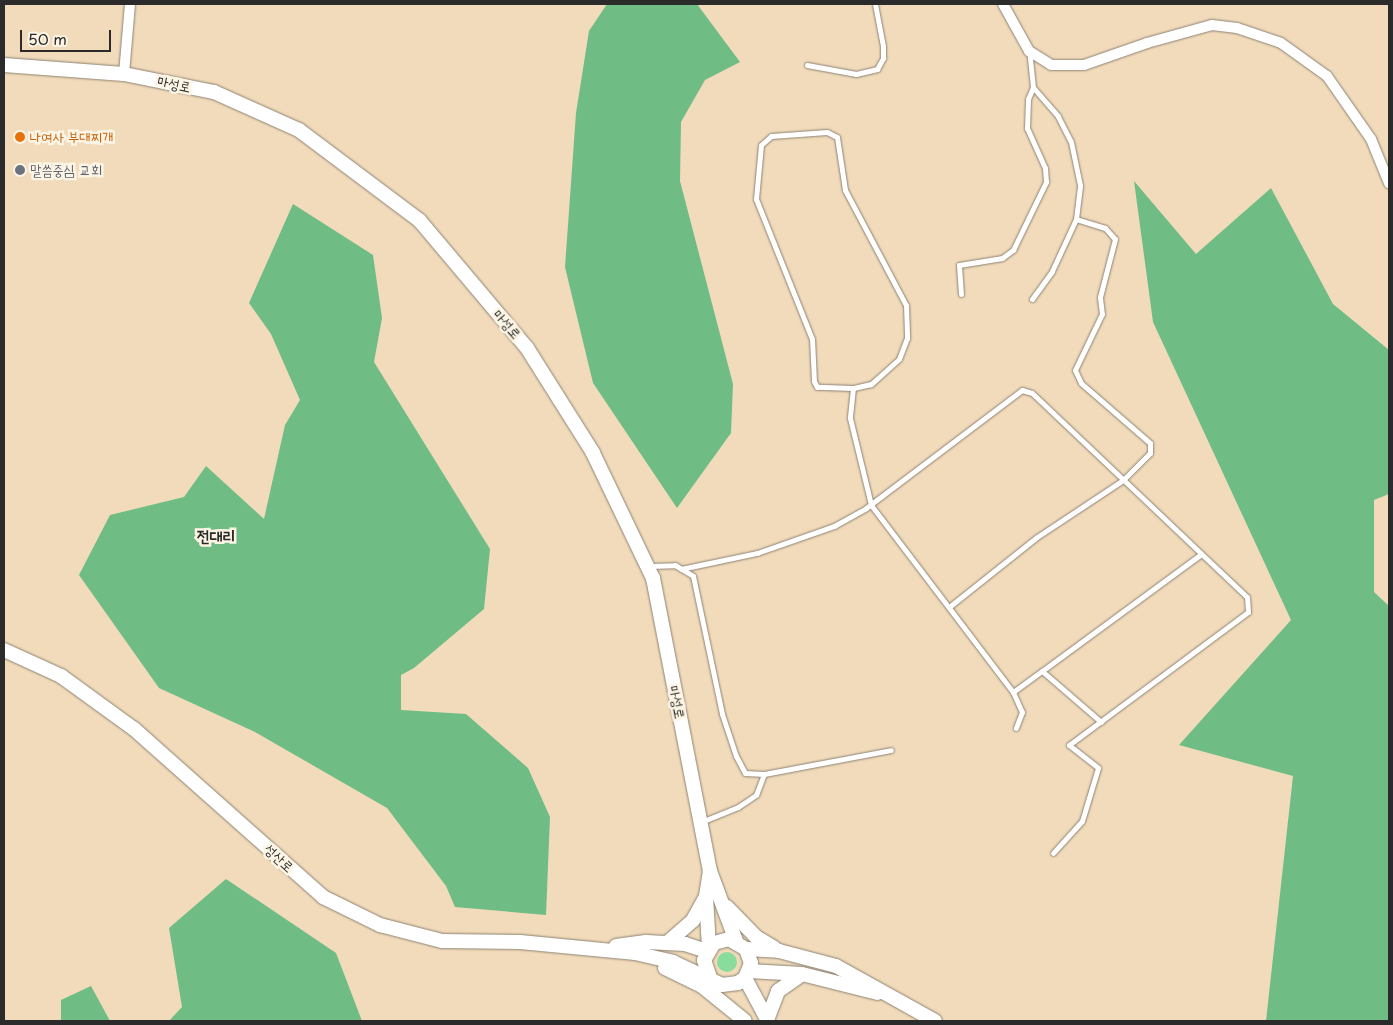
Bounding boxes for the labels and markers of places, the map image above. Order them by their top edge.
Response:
place label: 나여사 부대찌개 [30,129,113,145]
marker: 나여사 부대찌개 [14,131,26,143]
place label: 말씀중심 교회 [30,162,102,178]
marker: 말씀중심 교회 [14,164,26,176]

